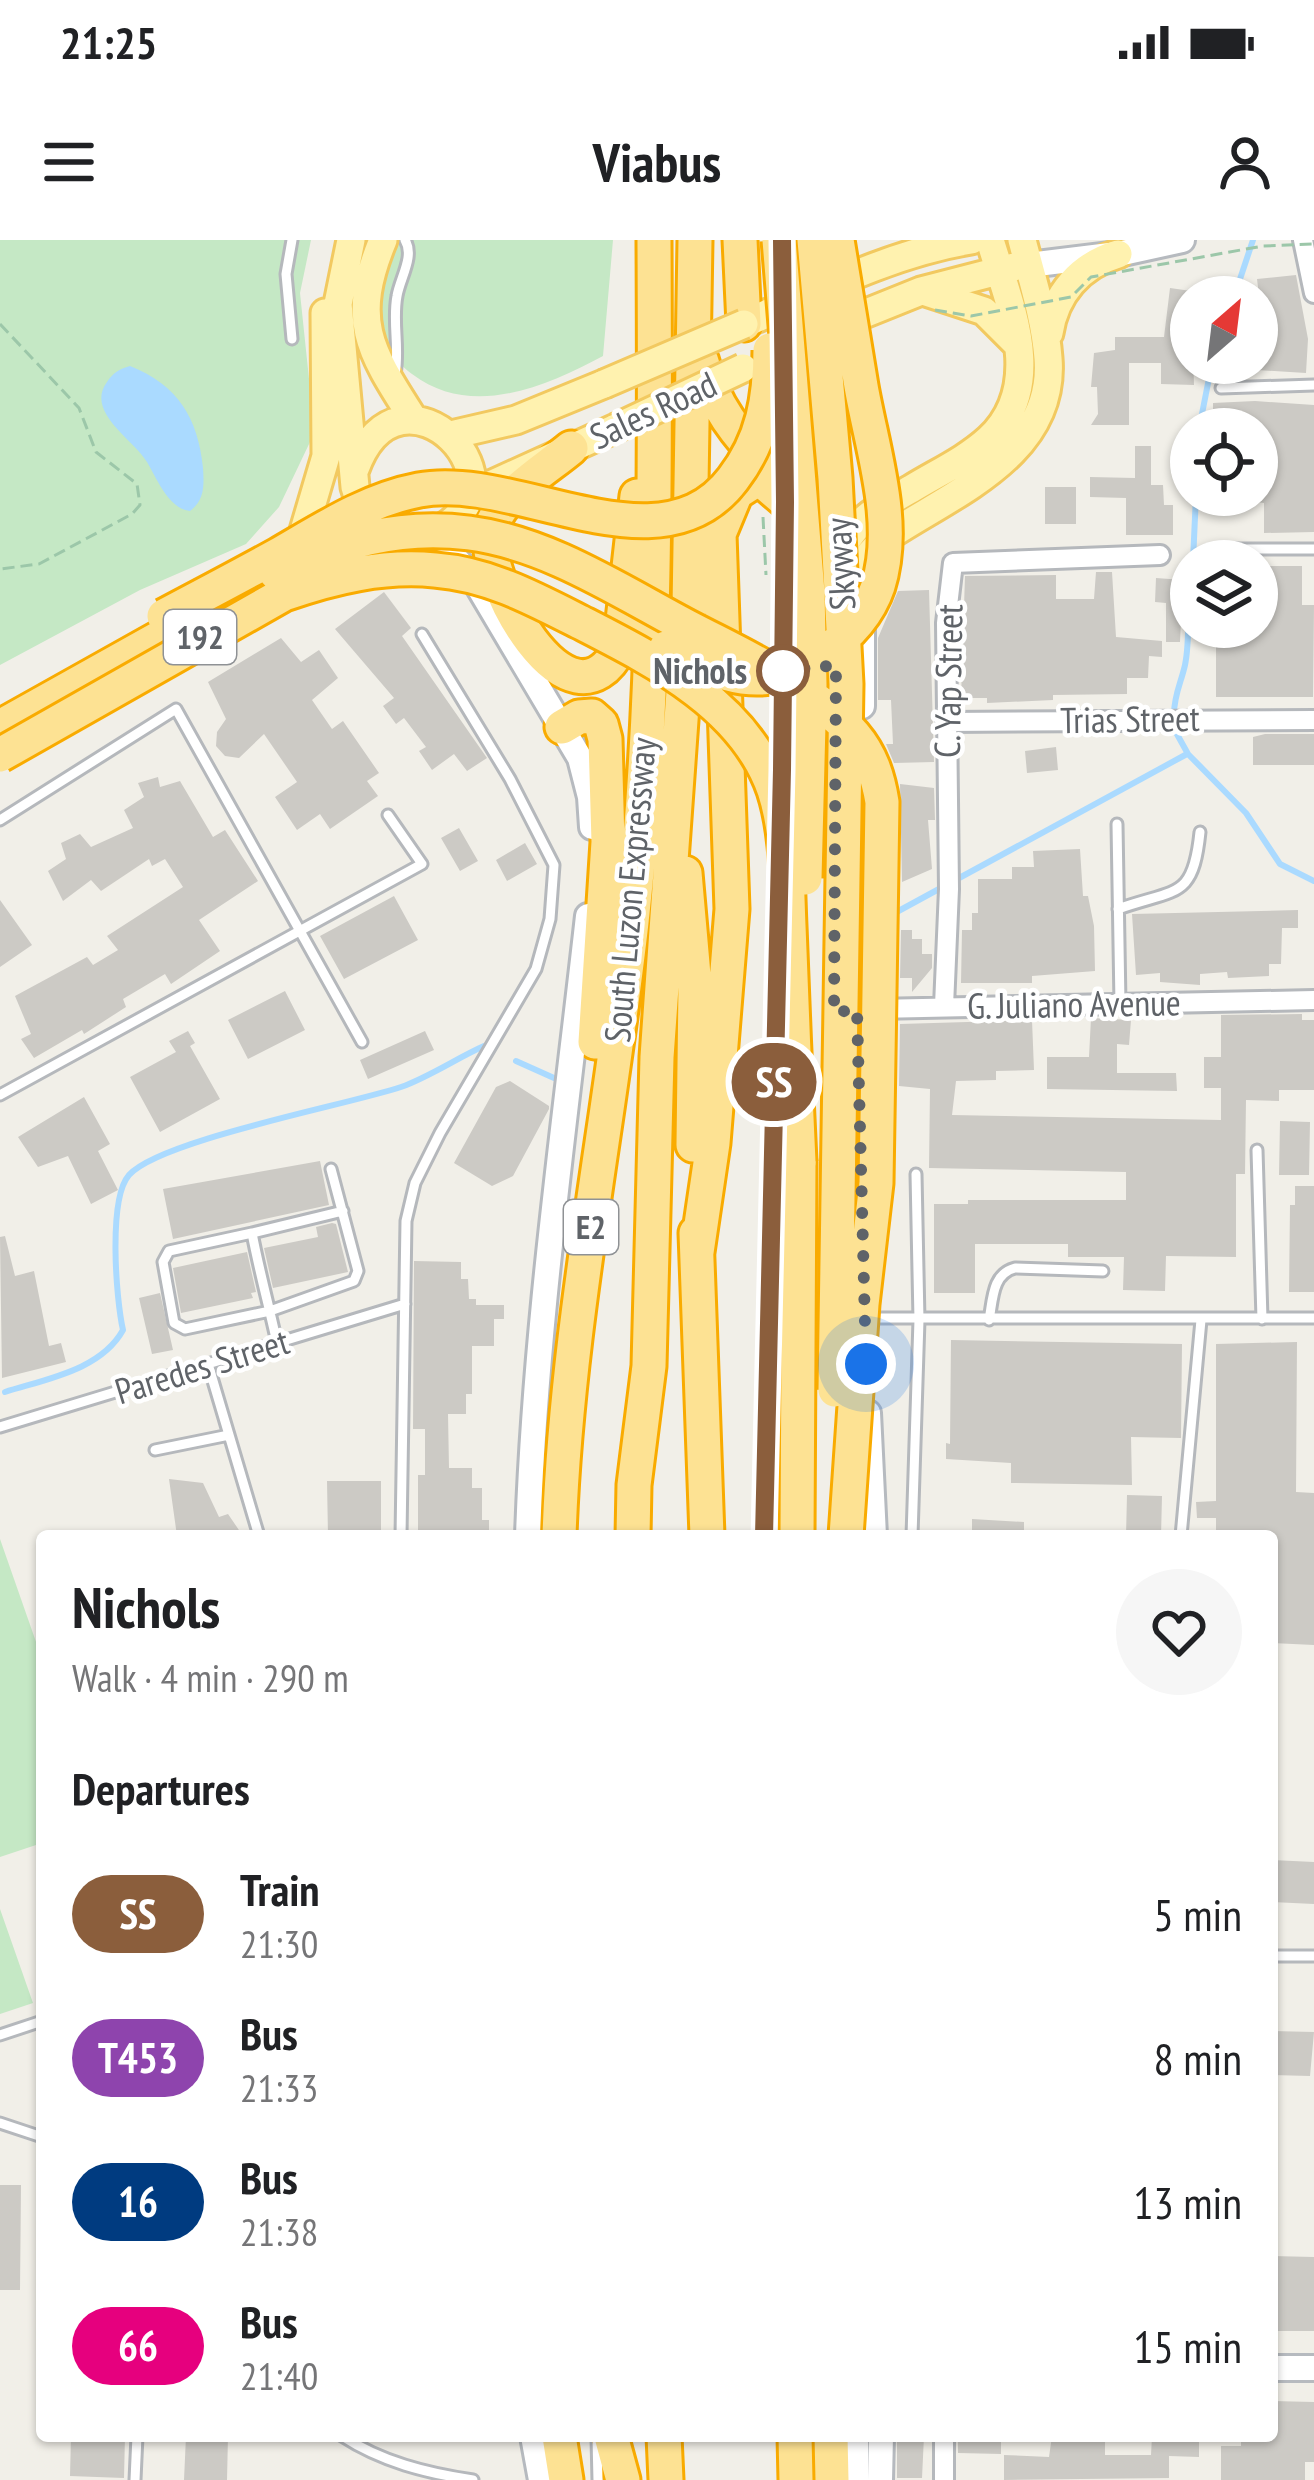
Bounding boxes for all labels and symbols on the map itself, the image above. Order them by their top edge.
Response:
north arrow [1170,276,1278,384]
street label: Sales Road [582,360,724,459]
street label: Skyway [814,516,865,611]
street label: C. Yap Street [923,604,972,758]
road number: 192 [164,610,236,664]
marker: Nichols [758,646,808,696]
place label: Nichols [653,647,747,694]
street label: Trias Street [1060,694,1200,743]
street label: South Luzon Expressway [593,735,666,1044]
street label: G. Juliano Avenue [967,978,1181,1029]
line badge: SS [720,1043,828,1121]
road number: E2 [564,1200,618,1254]
street label: Paredes Street [109,1317,294,1414]
your location [836,1334,896,1394]

